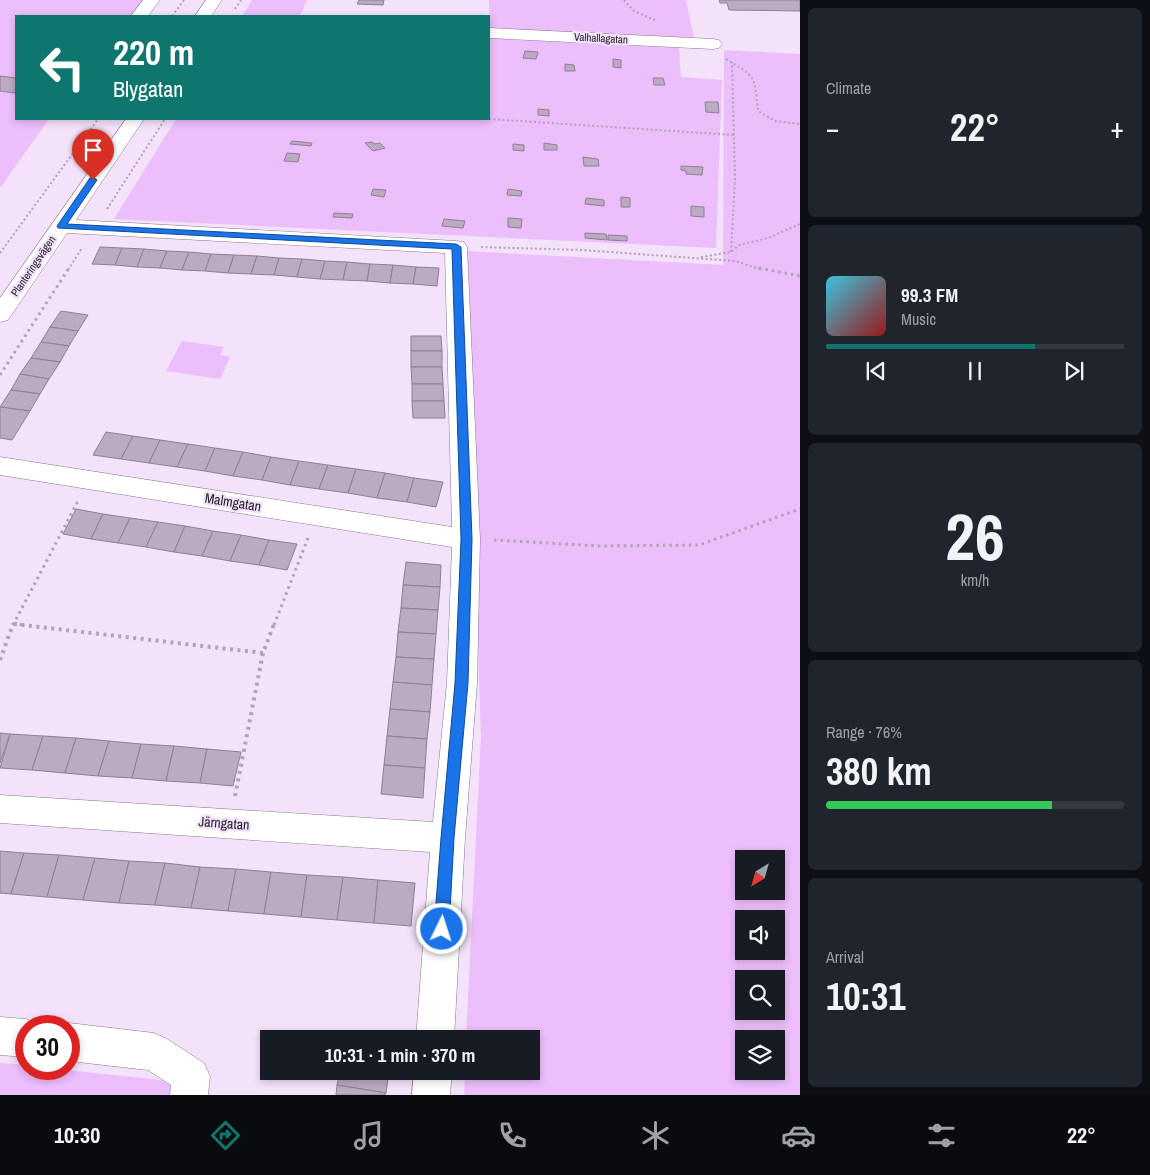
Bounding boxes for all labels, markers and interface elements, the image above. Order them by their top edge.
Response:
text: 220 m [113,29,194,76]
street label: Valhallagatan [574,30,628,46]
icon: left [30,35,95,100]
text: Blygatan [113,74,183,104]
text: Climate [826,77,871,99]
text: 22° [950,102,1000,153]
text: − [826,109,839,147]
text: + [1111,109,1124,147]
pin [72,129,114,180]
icon: arrive [79,136,107,164]
street label: Planteringsvägen [8,233,58,299]
text: 99.3 FM [901,282,958,308]
text: Music [901,308,936,330]
icon: previous [862,357,890,385]
icon: pause [961,357,989,385]
icon: next [1060,357,1088,385]
street label: Malmgatan [204,489,262,515]
text: 26 [945,493,1005,580]
text: km/h [961,569,989,591]
text: Range · 76% [826,721,902,743]
text: 380 km [826,746,932,797]
street label: Järngatan [198,812,250,834]
north arrow [735,850,785,900]
map controls [735,850,785,1080]
position arrow [415,902,467,954]
button: sound [735,910,785,960]
text: Arrival [826,946,864,968]
button: search [735,970,785,1020]
text: 10:31 [826,971,906,1022]
speed limit sign: 30 [15,1015,80,1080]
button: layers [735,1030,785,1080]
text: 10:31 · 1 min · 370 m [325,1042,475,1068]
icon: directions [208,1118,243,1153]
icon: music [351,1118,386,1153]
icon: phone [495,1118,530,1153]
icon: climate [638,1118,673,1153]
icon: car [781,1118,816,1153]
icon: filters [924,1118,959,1153]
text: 10:30 [54,1120,100,1150]
text: 22° [1067,1120,1096,1150]

